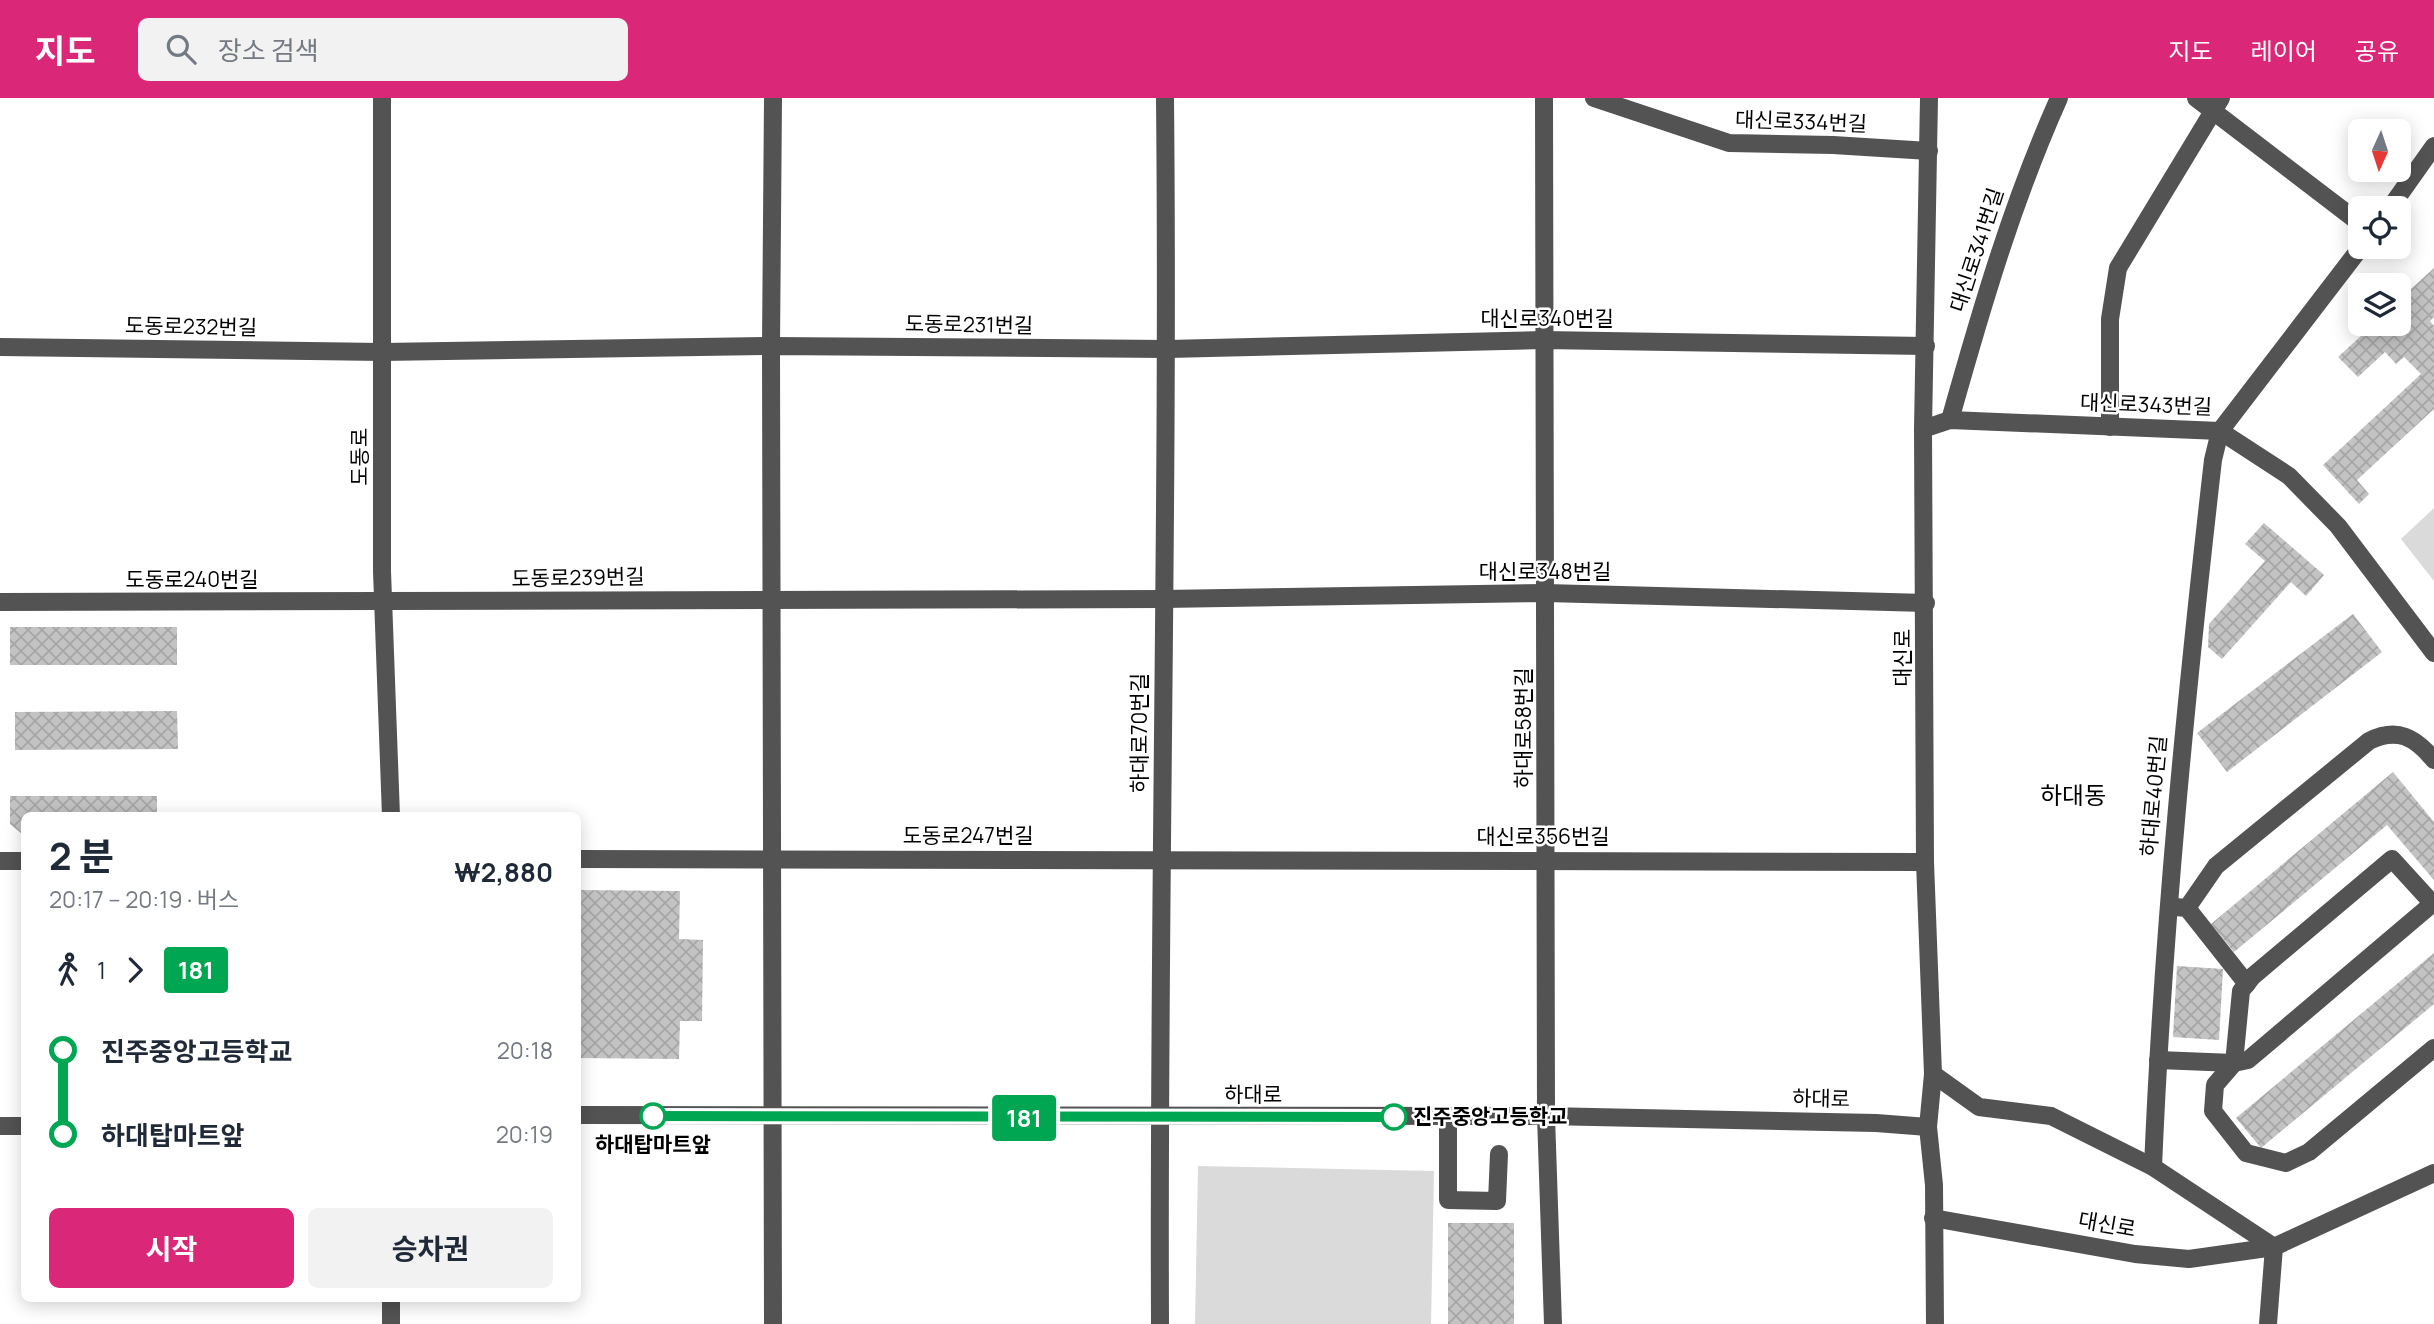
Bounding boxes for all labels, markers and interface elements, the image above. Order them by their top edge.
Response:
search box [138,18,628,81]
text: 지도 [35,28,96,73]
icon: search [162,30,200,68]
text: 장소 검색 [218,32,319,68]
text: 지도 [2168,34,2213,67]
text: 레이어 [2251,34,2317,67]
text: 공유 [2355,34,2399,67]
street label: 대신로334번길 [1734,105,1868,137]
north arrow [2348,119,2412,182]
map controls [2348,119,2411,336]
street label: 대신로341번길 [1943,184,2009,315]
button: locate [2348,196,2411,259]
button: layers [2348,273,2411,336]
street label: 대신로340번길 [1480,304,1614,332]
street label: 도동로231번길 [905,309,1033,339]
street label: 도동로232번길 [125,311,257,341]
street label: 대신로343번길 [2079,388,2213,420]
street label: 도동로 [345,428,373,486]
street label: 대신로348번길 [1479,557,1611,585]
street label: 도동로239번길 [511,562,645,592]
street label: 도동로240번길 [125,565,259,593]
street label: 대신로 [1888,629,1916,687]
street label: 하대로58번길 [1509,668,1537,788]
street label: 하대로70번길 [1125,673,1153,793]
street label: 하대로40번길 [2134,734,2172,858]
district label: 하대동 [2040,778,2106,811]
street label: 도동로247번길 [902,821,1034,849]
street label: 대신로356번길 [1476,822,1610,850]
text: 2 분 [49,829,114,881]
text: ₩2,880 [454,854,553,890]
text: 20:17 – 20:19 · 버스 [49,883,239,915]
icon: walk [49,951,87,989]
icon: forward [116,951,154,989]
text: 181 [178,953,214,986]
text: 1 [97,954,106,986]
text: 진주중앙고등학교 [101,1033,292,1069]
text: 20:18 [497,1034,553,1066]
street label: 하대로 [1224,1080,1282,1108]
street label: 하대로 [1792,1083,1850,1113]
line badge: 181 [984,1095,1064,1141]
text: 181 [1006,1101,1042,1134]
place label: 진주중앙고등학교 [1413,1102,1568,1130]
marker: 하대탑마트앞 [640,1103,666,1129]
marker: 진주중앙고등학교 [1381,1104,1407,1130]
text: 하대탑마트앞 [101,1117,245,1153]
text: 20:19 [496,1118,553,1150]
place label: 하대탑마트앞 [595,1130,711,1158]
street label: 대신로 [2076,1205,2138,1243]
button: 시작 [49,1208,294,1288]
button: 승차권 [308,1208,553,1288]

